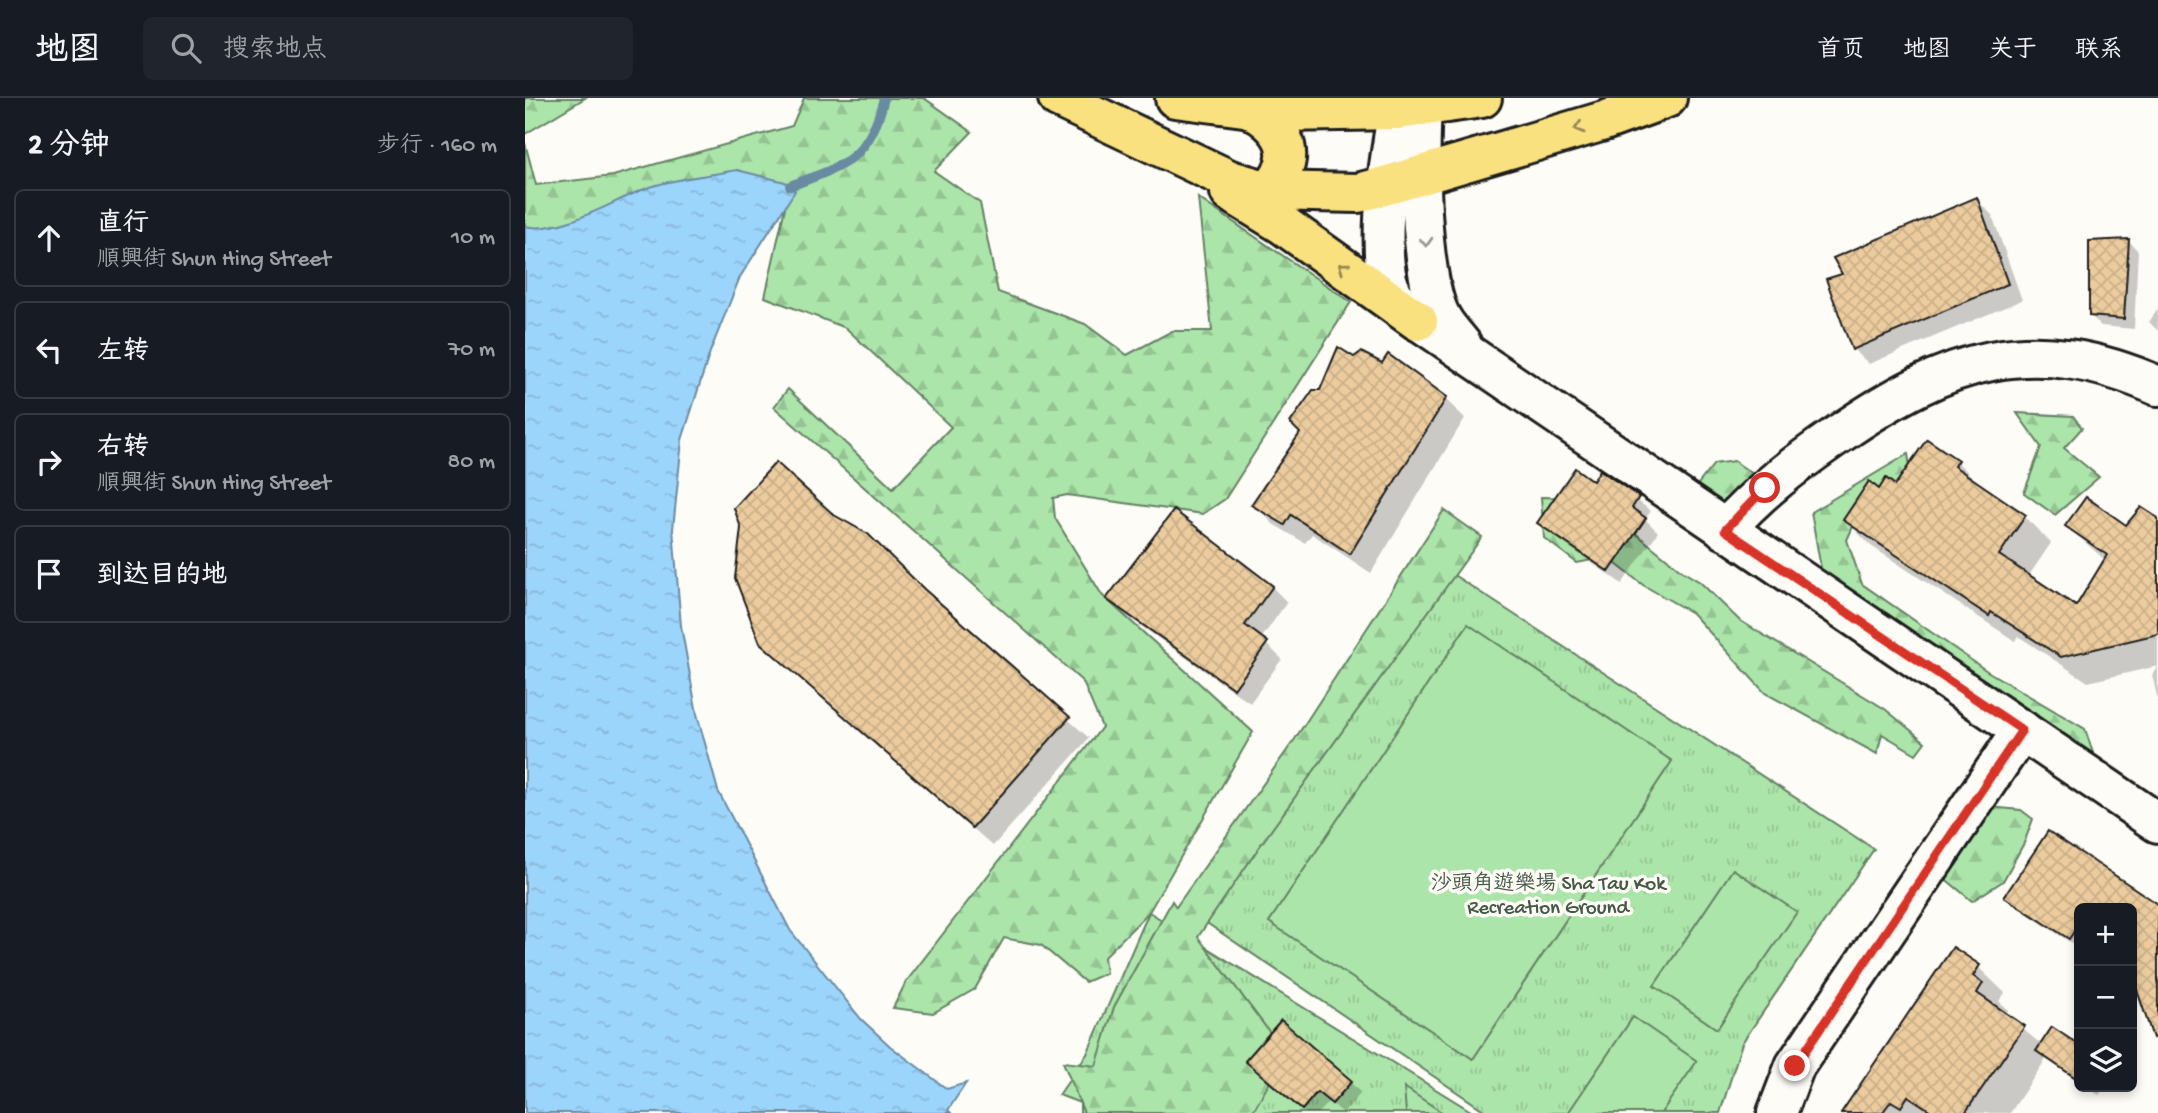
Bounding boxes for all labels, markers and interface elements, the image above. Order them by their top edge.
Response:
search box [143,17,633,80]
icon: search [167,29,205,67]
text: 地图 [35,34,101,72]
text: 搜索地点 [223,36,327,67]
text: 首页 [1817,37,1865,66]
text: 地图 [1903,37,1951,66]
text: 关于 [1989,37,2037,66]
text: 联系 [2075,37,2123,66]
one-way arrow [1573,120,1585,135]
text: 2 分钟 [28,130,110,165]
text: 步行 · 160 m [377,133,497,160]
text: 直行 [97,210,149,241]
icon: ahead [30,219,68,257]
text: 10 m [451,225,495,252]
one-way arrow [1418,237,1433,248]
text: 順興街 Shun Hing Street [97,247,331,274]
one-way arrow [1338,263,1351,275]
icon: left [30,331,68,369]
text: 70 m [448,337,495,364]
text: 左转 [97,338,149,369]
text: 右转 [97,434,149,465]
icon: right [30,443,68,481]
text: 80 m [448,449,495,476]
text: 順興街 Shun Hing Street [97,471,331,498]
route start [1749,472,1780,503]
icon: arrive [30,555,68,593]
text: 到达目的地 [97,562,227,593]
park label: 沙頭角遊樂場 Sha Tau Kok Recreation Ground [1430,871,1668,922]
map controls [2074,903,2137,1092]
button: + [2074,903,2137,966]
button: − [2074,966,2137,1029]
button: layers [2074,1029,2137,1092]
route end [1779,1050,1810,1081]

